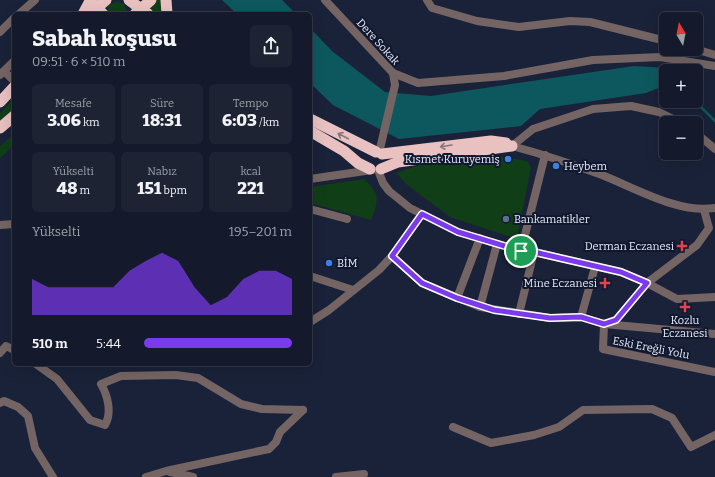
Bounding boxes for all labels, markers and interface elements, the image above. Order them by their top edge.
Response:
north arrow [659,12,703,56]
map controls [659,12,703,160]
street label: Dere Sokak [354,16,403,68]
text: Sabah koşusu [32,25,177,52]
button: share [250,25,292,67]
text: 09:51 · 6 × 510 m [32,54,126,69]
button: + [659,64,703,108]
text: Mesafe [55,97,92,110]
text: Süre [150,97,174,110]
text: Tempo [233,97,268,110]
text: 3.06 [47,110,81,131]
text: 18:31 [142,110,182,131]
text: 6:03 [222,110,257,131]
text: km [81,116,100,129]
text: /km [257,116,279,129]
button: − [659,116,703,160]
one-way arrow [337,132,349,139]
one-way arrow [440,142,453,150]
place label: Kısmet Kuruyemiş [405,153,500,166]
marker: Kısmet Kuruyemiş [503,154,513,164]
place label: Heybem [564,160,607,173]
marker: Heybem [551,161,561,171]
text: Yükselti [53,165,94,178]
text: Nabız [147,165,177,178]
text: kcal [240,165,261,178]
text: 48 [57,178,77,199]
text: 151 [137,178,161,199]
text: 221 [237,178,264,199]
text: m [77,184,90,197]
text: bpm [161,184,187,197]
place label: Bankamatikler [514,213,590,226]
marker: Bankamatikler [501,214,511,224]
text: Yükselti [32,224,80,239]
text: 195–201 m [229,224,292,239]
pin [504,234,538,268]
icon: arrive [510,240,532,262]
place label: Derman Eczanesi [585,240,675,253]
marker: Derman Eczanesi [677,241,687,251]
place label: BİM [337,256,358,270]
marker: BİM [324,258,334,268]
place label: Mine Eczanesi [524,277,598,290]
marker: Mine Eczanesi [600,278,610,288]
marker: Kozlu Eczanesi [680,302,690,312]
place label: Kozlu Eczanesi [662,314,708,340]
street label: Eski Ereğli Yolu [611,334,691,362]
text: 510 m [32,336,68,351]
text: 5:44 [96,336,121,351]

